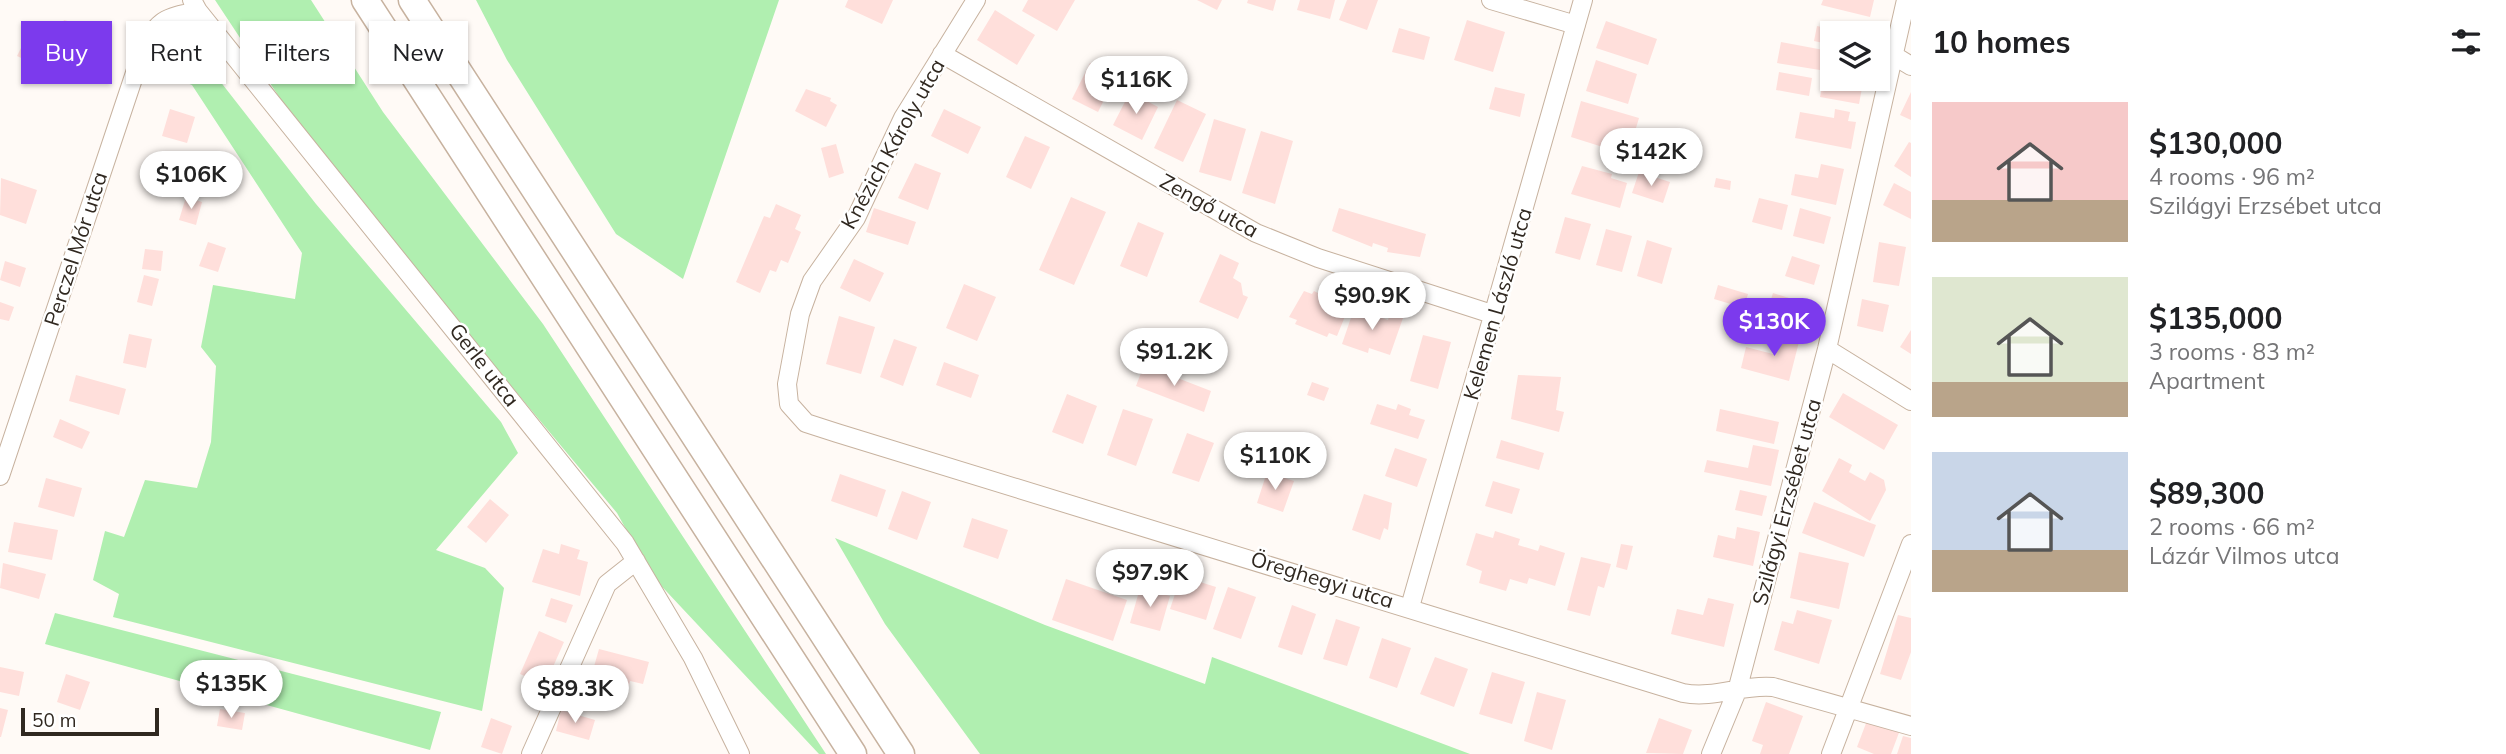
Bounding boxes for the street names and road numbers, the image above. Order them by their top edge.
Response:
street label: Knézich Károly utca [835,54,950,233]
street label: Zengő utca [1156,167,1263,243]
street label: Perczel Mór utca [38,168,112,329]
street label: Kelemen László utca [1457,205,1537,403]
street label: Gerle utca [444,318,525,411]
street label: Szilágyi Erzsébet utca [1746,396,1826,608]
street label: Öreghegyi utca [1248,545,1397,613]

